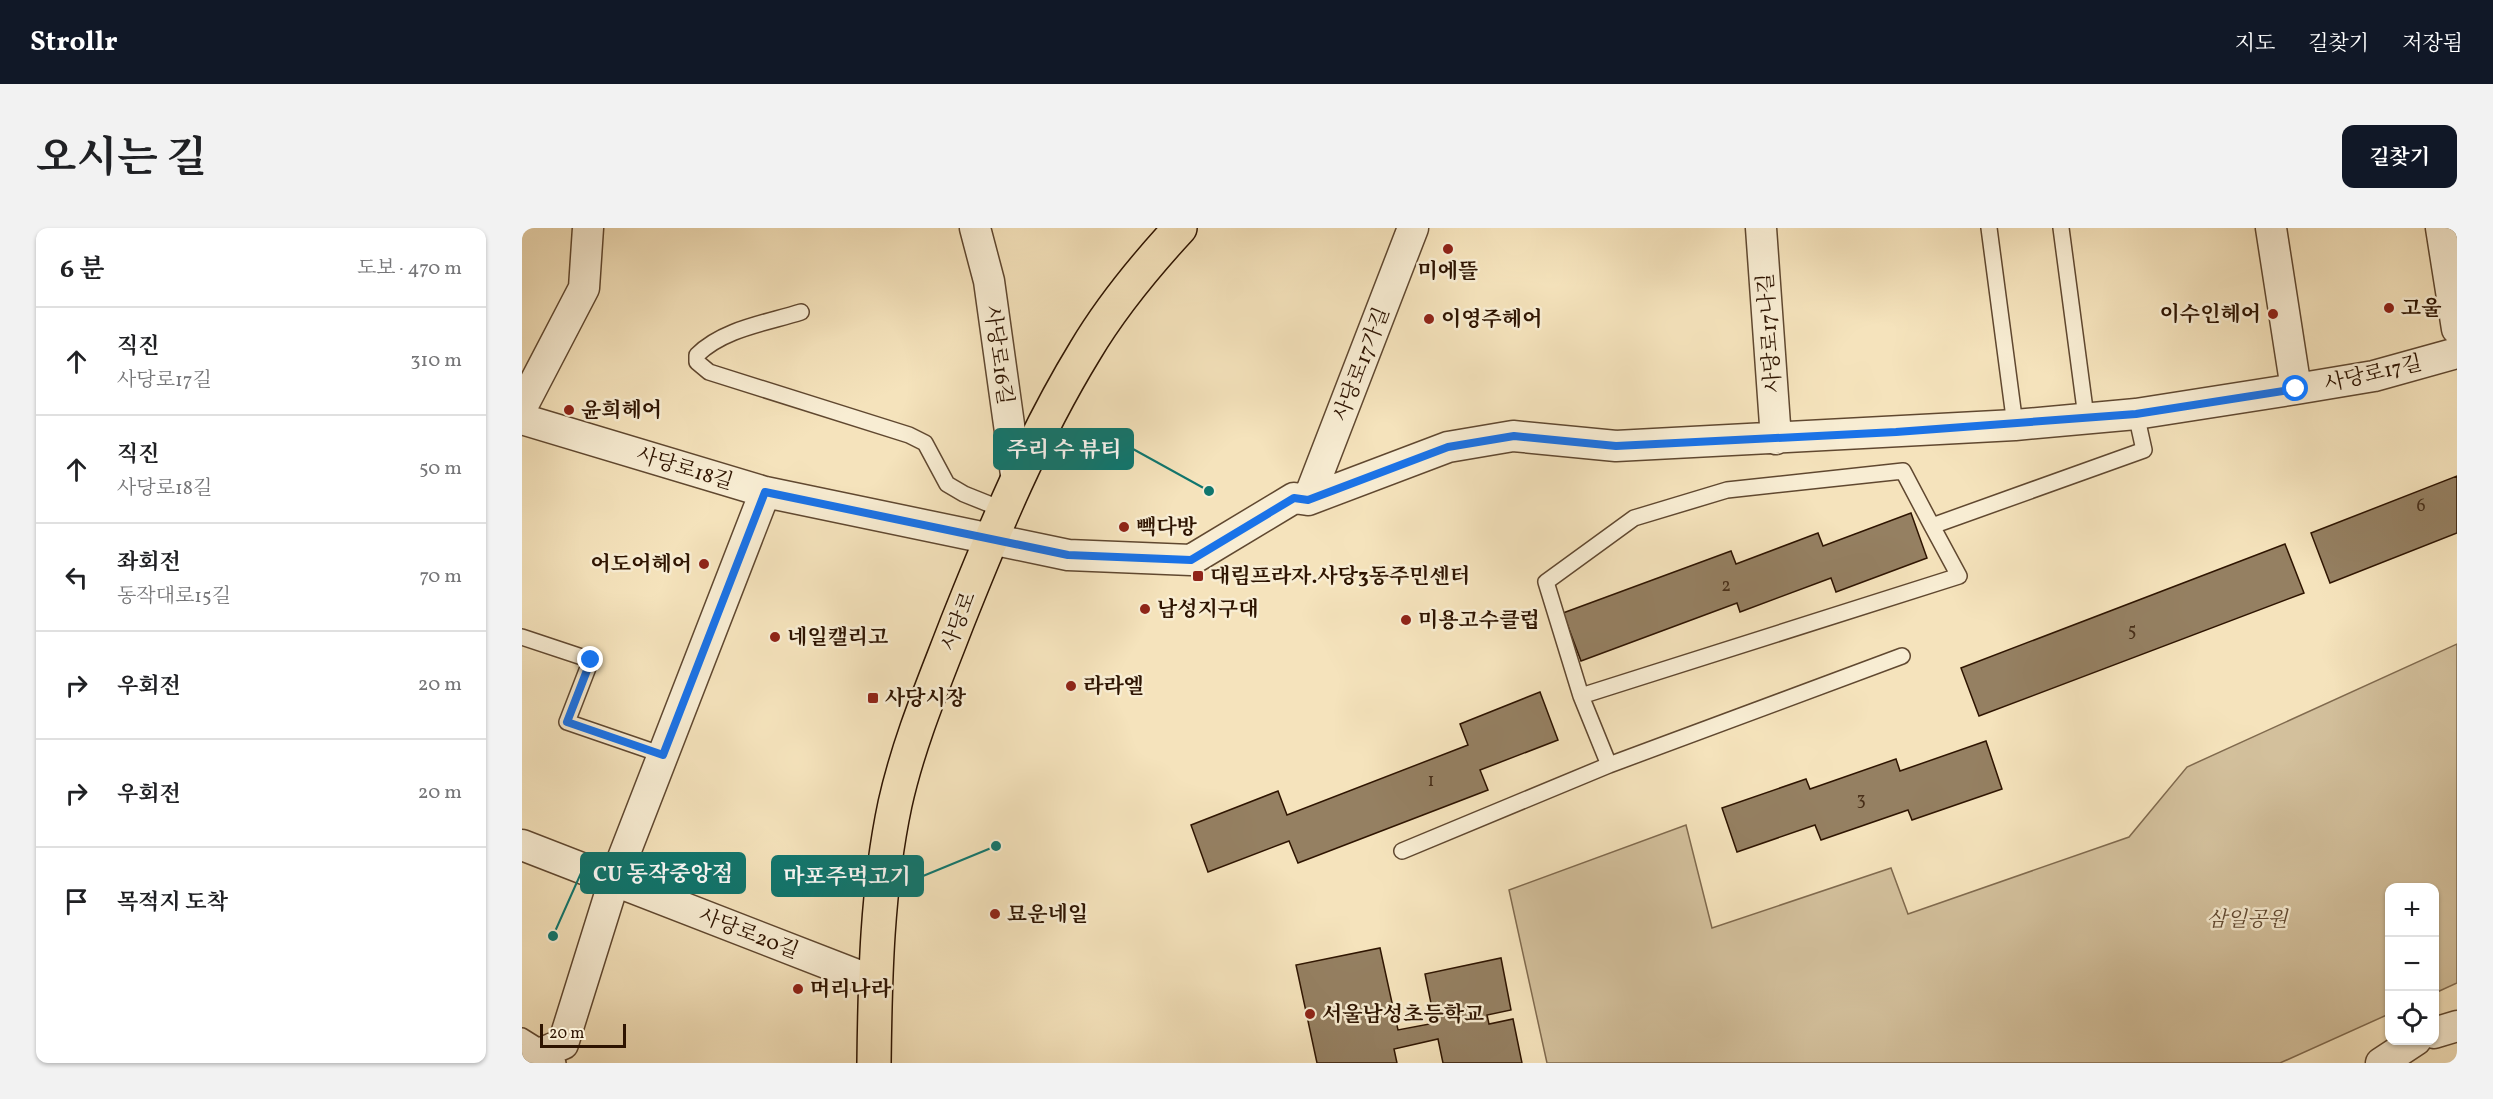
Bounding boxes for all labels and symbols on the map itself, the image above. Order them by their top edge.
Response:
marker: 미에뜰 [1441,242,1455,256]
place label: 미에뜰 [1418,258,1478,287]
street label: 사당로17나길 [1752,272,1789,394]
place label: 고울 [2401,295,2442,324]
place label: 이수인헤어 [2160,301,2261,330]
marker: 고울 [2382,301,2396,315]
street label: 사당로17가길 [1327,303,1397,426]
street label: 사당로16길 [976,304,1019,407]
place label: 이영주헤어 [1441,306,1542,335]
marker: 이수인헤어 [2266,307,2280,321]
marker: 이영주헤어 [1422,312,1436,326]
street label: 사당로17길 [2322,349,2425,400]
route start [2282,375,2308,401]
place label: 윤희헤어 [581,397,662,426]
marker: 윤희헤어 [562,403,576,417]
callout: 주리 수 뷰티 [994,429,1133,469]
text: 주리 수 뷰티 [1006,436,1122,467]
street label: 사당로18길 [633,441,737,498]
house number: 6 [2416,494,2426,519]
place label: 빽다방 [1136,514,1198,543]
marker: 빽다방 [1117,520,1131,534]
place label: 어도어헤어 [591,551,692,580]
marker: 어도어헤어 [697,557,711,571]
place label: 대림프라자.사당3동주민센터 [1210,563,1470,592]
marker: 대림프라자.사당3동주민센터 [1191,569,1205,583]
house number: 2 [1721,574,1731,599]
street label: 사당로 [935,588,984,655]
place label: 남성지구대 [1157,596,1258,625]
marker: 남성지구대 [1138,602,1152,616]
place label: 미용고수클럽 [1418,607,1540,636]
marker: 미용고수클럽 [1399,613,1413,627]
house number: 5 [2128,619,2136,644]
place label: 네일캘리고 [787,624,888,653]
marker: 네일캘리고 [768,630,782,644]
route end [577,646,603,672]
place label: 라라엘 [1083,673,1144,702]
marker: 라라엘 [1064,679,1078,693]
place label: 사당시장 [885,685,967,714]
marker: 사당시장 [866,691,880,705]
house number: 1 [1428,769,1434,794]
house number: 3 [1856,788,1866,813]
callout: CU 동작중앙점 [581,853,745,893]
callout: 마포주먹고기 [772,856,923,896]
text: CU 동작중앙점 [593,860,733,891]
text: 마포주먹고기 [783,863,911,894]
place label: 묘운네일 [1007,901,1088,930]
street label: 사당로20길 [694,902,803,967]
park label: 삼일공원 [2206,906,2289,935]
marker: 묘운네일 [988,907,1002,921]
place label: 머리나라 [810,976,892,1005]
marker: 머리나라 [791,982,805,996]
place label: 서울남성초등학교 [1322,1001,1484,1030]
marker: 서울남성초등학교 [1303,1007,1317,1021]
scale bar [540,1021,626,1048]

